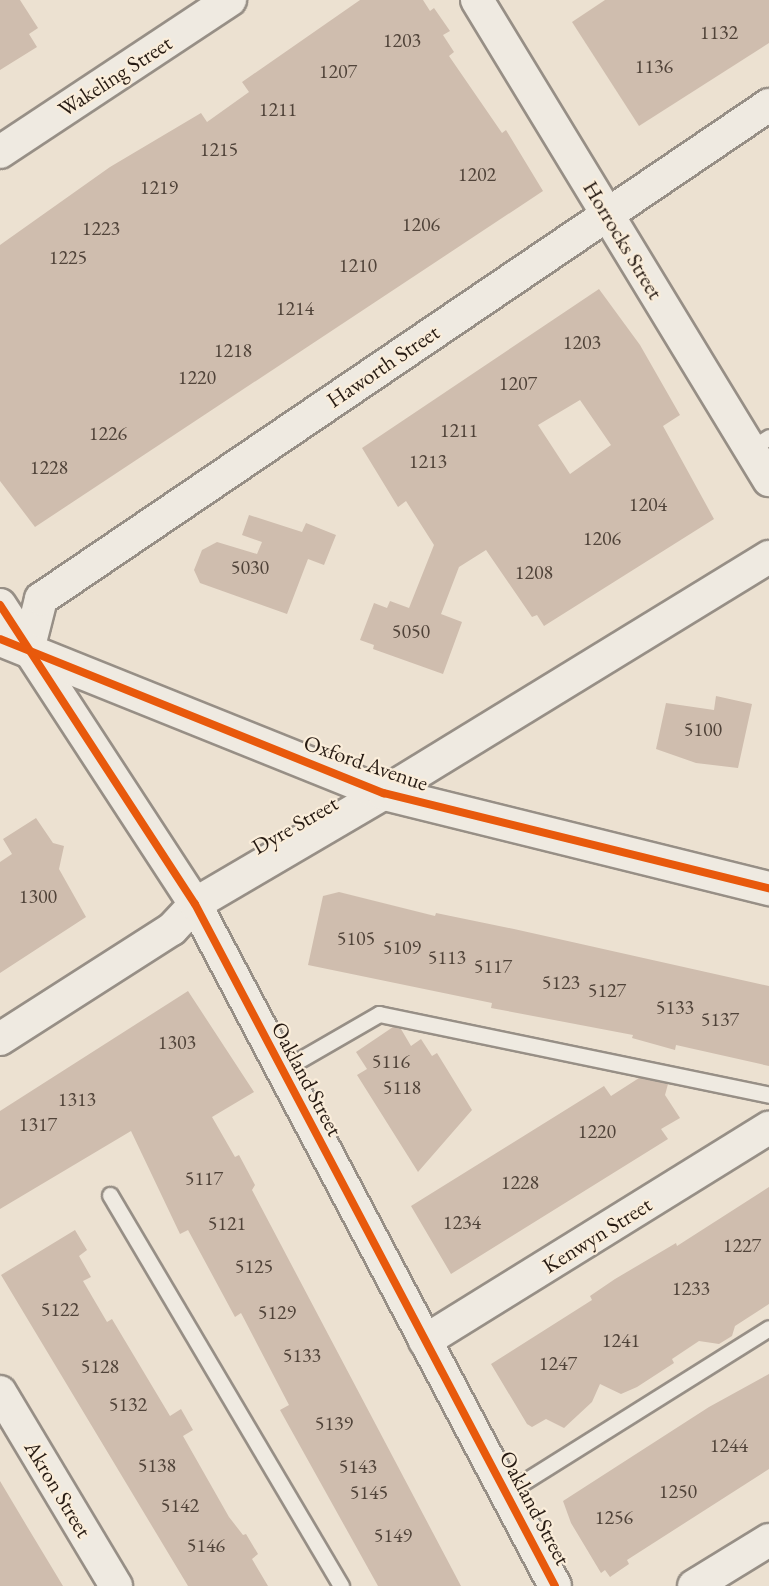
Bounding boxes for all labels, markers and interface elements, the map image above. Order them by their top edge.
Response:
house number: 1132 [700,20,738,44]
house number: 1203 [383,28,421,52]
street label: Wakeling Street [53,29,177,123]
house number: 1136 [635,54,673,78]
house number: 1207 [319,59,357,83]
house number: 1211 [259,97,297,121]
house number: 1215 [200,137,238,161]
house number: 1202 [458,162,496,186]
house number: 1219 [140,175,178,199]
street label: Horrocks Street [577,176,669,304]
house number: 1206 [402,212,440,236]
house number: 1223 [82,216,120,240]
house number: 1225 [49,245,87,269]
house number: 1210 [339,253,377,277]
house number: 1214 [276,296,314,320]
street label: Haworth Street [322,319,444,413]
house number: 1203 [563,330,601,354]
house number: 1218 [214,338,252,362]
house number: 1220 [178,365,216,389]
house number: 1207 [499,371,537,395]
house number: 1211 [440,418,478,442]
house number: 1226 [89,421,127,445]
house number: 1213 [409,449,447,473]
house number: 1228 [30,455,68,479]
house number: 1204 [629,492,667,516]
house number: 1206 [583,526,621,550]
house number: 5030 [231,555,269,579]
house number: 1208 [515,560,553,584]
house number: 5050 [392,619,430,643]
house number: 5100 [684,717,722,741]
street label: Oxford Avenue [300,729,432,797]
street label: Dyre Street [247,790,343,860]
house number: 1300 [19,884,57,908]
house number: 5105 [337,926,375,950]
house number: 5109 [383,935,421,959]
house number: 5113 [428,945,466,969]
house number: 5117 [474,954,512,978]
house number: 5123 [542,970,580,994]
house number: 5127 [588,978,626,1002]
house number: 5133 [656,995,694,1019]
house number: 5137 [701,1007,739,1031]
street label: Oakland Street [266,1017,348,1141]
house number: 1303 [158,1030,196,1054]
house number: 5116 [372,1049,410,1073]
house number: 5118 [383,1075,421,1099]
house number: 1313 [58,1087,96,1111]
house number: 1317 [19,1112,57,1136]
house number: 1220 [578,1119,616,1143]
house number: 5117 [185,1166,223,1190]
house number: 1228 [501,1170,539,1194]
street label: Kenwyn Street [538,1191,656,1279]
house number: 1234 [443,1210,481,1234]
house number: 5121 [208,1211,246,1235]
house number: 1227 [723,1233,761,1257]
house number: 5125 [235,1254,273,1278]
house number: 1233 [672,1276,710,1300]
house number: 5122 [41,1297,79,1321]
house number: 5129 [258,1300,296,1324]
house number: 1241 [602,1328,640,1352]
house number: 5133 [283,1343,321,1367]
house number: 1247 [539,1351,577,1375]
house number: 5128 [81,1354,119,1378]
house number: 5132 [109,1392,147,1416]
house number: 5139 [315,1411,353,1435]
house number: 1244 [710,1433,748,1457]
street label: Akron Street [19,1436,97,1542]
street label: Oakland Street [494,1446,576,1570]
house number: 5138 [138,1453,176,1477]
house number: 5143 [339,1454,377,1478]
house number: 1250 [659,1479,697,1503]
house number: 5145 [350,1480,388,1504]
house number: 5142 [161,1493,199,1517]
house number: 1256 [595,1505,633,1529]
house number: 5149 [374,1523,412,1547]
house number: 5146 [187,1533,225,1557]

